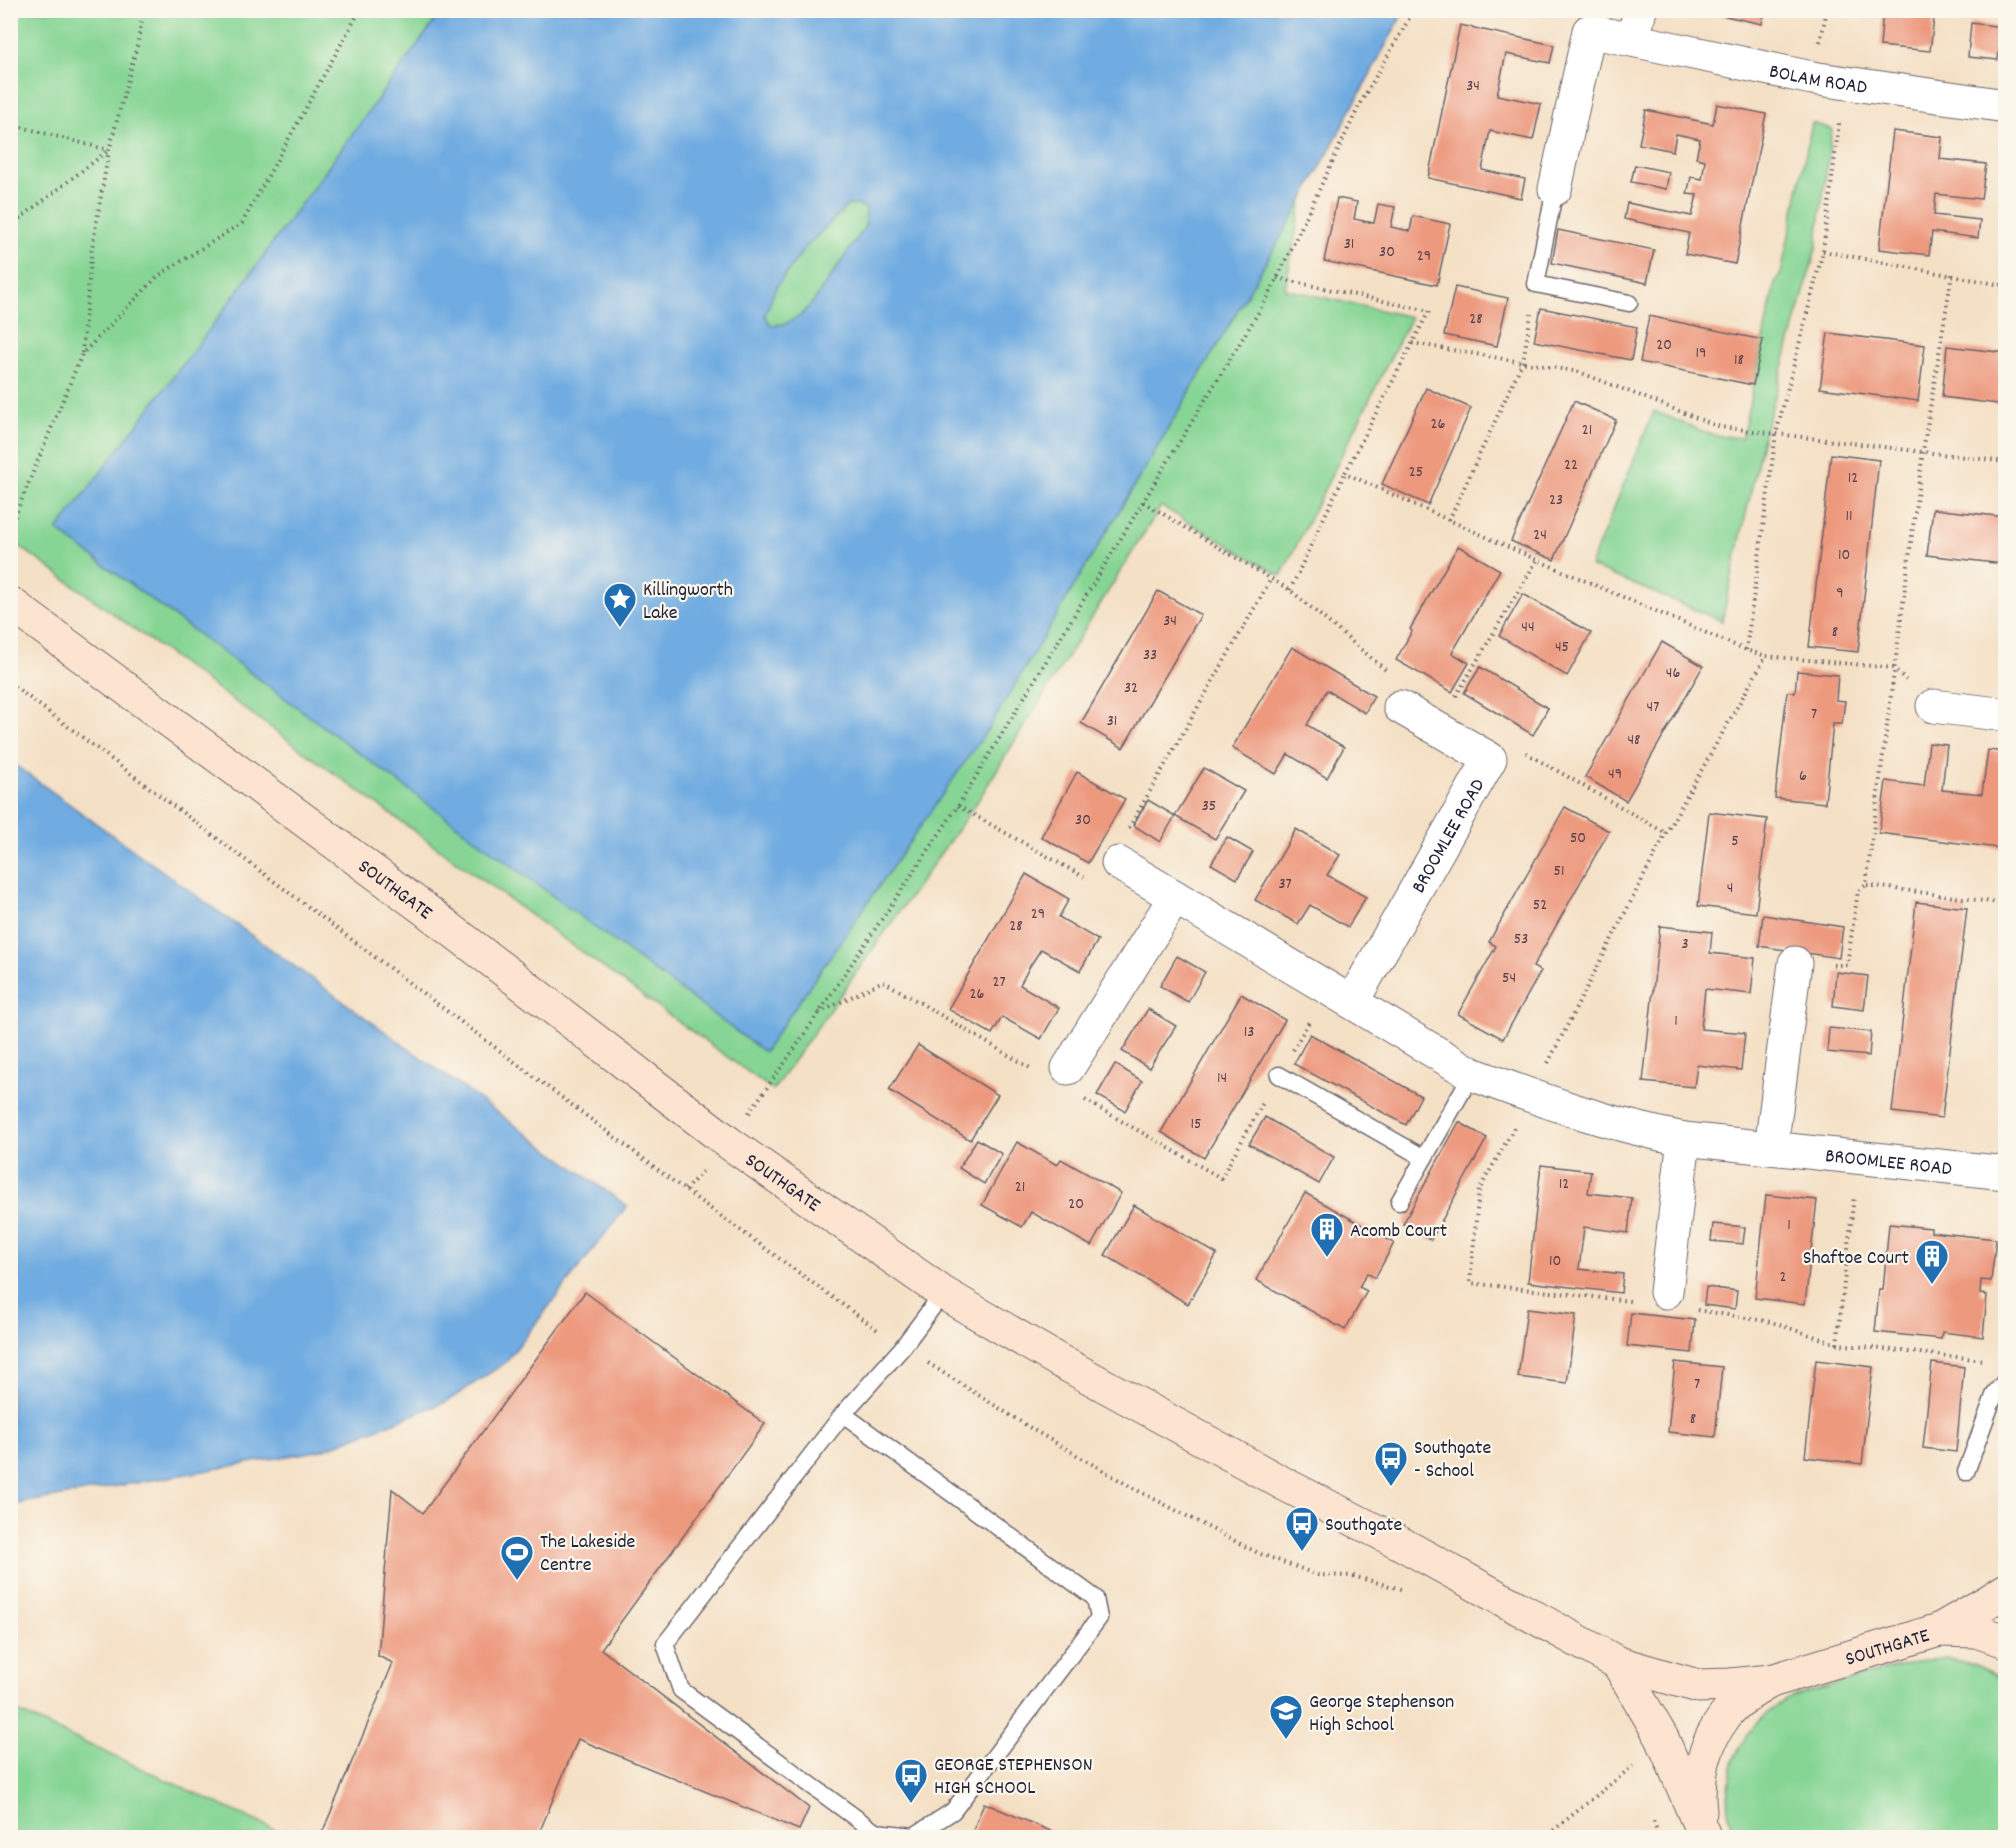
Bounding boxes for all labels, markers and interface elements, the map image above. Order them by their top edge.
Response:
street label: BOLAM ROAD [1766,58,1869,103]
house number: 34 [1466,75,1480,98]
house number: 31 [1344,233,1354,256]
house number: 30 [1379,241,1395,264]
house number: 29 [1417,245,1431,268]
house number: 28 [1469,308,1483,331]
house number: 20 [1656,334,1672,357]
house number: 19 [1696,342,1706,365]
house number: 18 [1734,349,1744,372]
house number: 26 [1431,413,1446,436]
house number: 21 [1582,419,1592,442]
house number: 22 [1564,454,1578,477]
house number: 25 [1409,461,1423,484]
house number: 12 [1848,467,1858,490]
house number: 23 [1549,489,1563,512]
house number: 11 [1845,505,1853,528]
house number: 24 [1533,524,1547,547]
house number: 10 [1838,544,1850,567]
place label: Killingworth Lake [643,577,733,628]
place icon: Killingworth Lake [602,581,638,628]
house number: 9 [1836,582,1844,605]
house number: 34 [1163,610,1177,633]
house number: 44 [1521,616,1535,639]
house number: 8 [1832,621,1838,644]
house number: 45 [1555,636,1569,659]
house number: 33 [1143,644,1157,667]
house number: 46 [1666,662,1680,685]
house number: 32 [1124,677,1138,700]
house number: 47 [1647,696,1659,719]
house number: 7 [1811,703,1817,726]
house number: 31 [1107,710,1117,733]
house number: 48 [1627,729,1641,752]
house number: 49 [1608,763,1622,786]
house number: 6 [1799,765,1807,788]
street label: BROOMLEE ROAD [1406,774,1493,899]
house number: 35 [1202,795,1216,818]
house number: 30 [1075,809,1091,832]
house number: 50 [1570,827,1586,850]
house number: 5 [1731,830,1739,853]
street label: SOUTHGATE [351,854,437,927]
house number: 51 [1554,860,1564,883]
house number: 37 [1278,873,1292,896]
house number: 4 [1727,877,1733,900]
house number: 52 [1533,894,1547,917]
house number: 29 [1031,903,1045,926]
house number: 28 [1009,915,1023,938]
house number: 53 [1514,928,1528,951]
house number: 3 [1681,933,1689,956]
house number: 54 [1502,967,1516,990]
house number: 27 [992,971,1006,994]
house number: 26 [970,983,985,1006]
house number: 1 [1674,1010,1678,1033]
house number: 13 [1244,1021,1254,1044]
house number: 14 [1217,1067,1227,1090]
house number: 15 [1191,1113,1201,1136]
street label: BROOMLEE ROAD [1824,1143,1953,1184]
street label: SOUTHGATE [739,1148,825,1220]
house number: 12 [1559,1173,1569,1196]
house number: 21 [1015,1176,1025,1199]
house number: 20 [1068,1193,1084,1216]
building icon: Acomb Court [1309,1211,1345,1258]
house number: 1 [1787,1214,1791,1237]
place label: Acomb Court [1350,1218,1447,1246]
building icon: Shaftoe Court [1914,1238,1950,1285]
place label: Shaftoe Court [1803,1245,1909,1273]
house number: 10 [1549,1250,1561,1273]
house number: 2 [1780,1266,1787,1289]
house number: 7 [1694,1373,1700,1396]
house number: 8 [1690,1408,1696,1431]
place label: Southgate - School [1414,1435,1491,1486]
bus stop icon: Southgate - School [1373,1440,1409,1487]
bus stop icon: Southgate [1284,1505,1320,1552]
place label: Southgate [1325,1512,1402,1540]
place label: The Lakeside Centre [540,1529,636,1580]
sports icon: The Lakeside Centre [499,1534,535,1581]
street label: SOUTHGATE [1842,1623,1933,1675]
place label: George Stephenson High School [1309,1689,1454,1740]
school or university icon: George Stephenson High School [1268,1693,1304,1740]
place label: GEORGE STEPHENSON HIGH SCHOOL [934,1752,1093,1803]
bus stop icon: GEORGE STEPHENSON HIGH SCHOOL [893,1757,929,1804]

